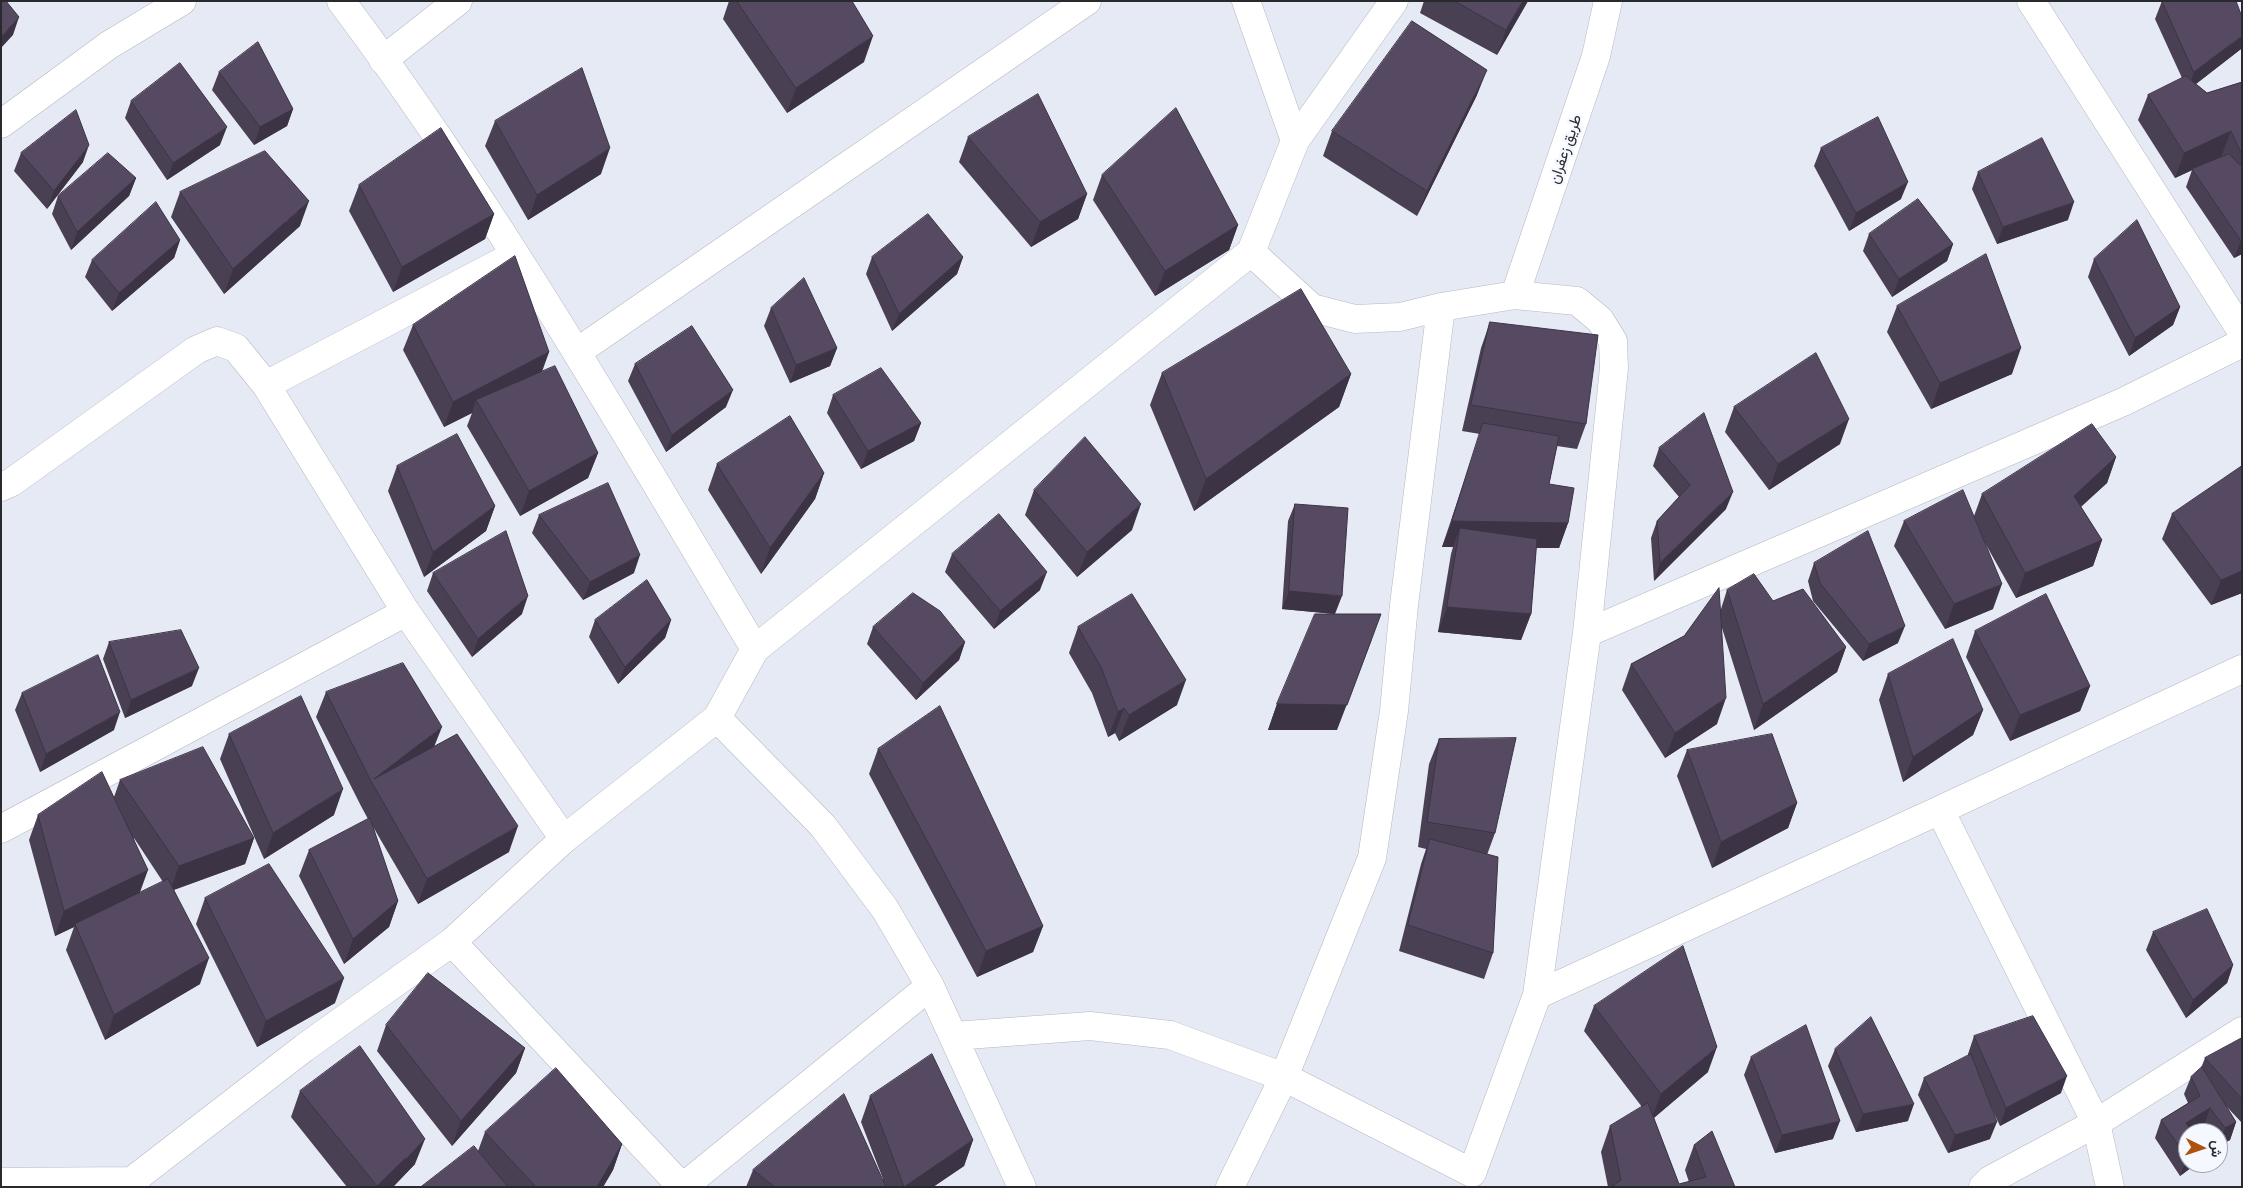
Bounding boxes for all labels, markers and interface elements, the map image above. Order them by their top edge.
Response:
street label: طريق زعفران [1545,112,1585,186]
north arrow [2178,1123,2228,1173]
text: ش [2208,1140,2227,1158]

